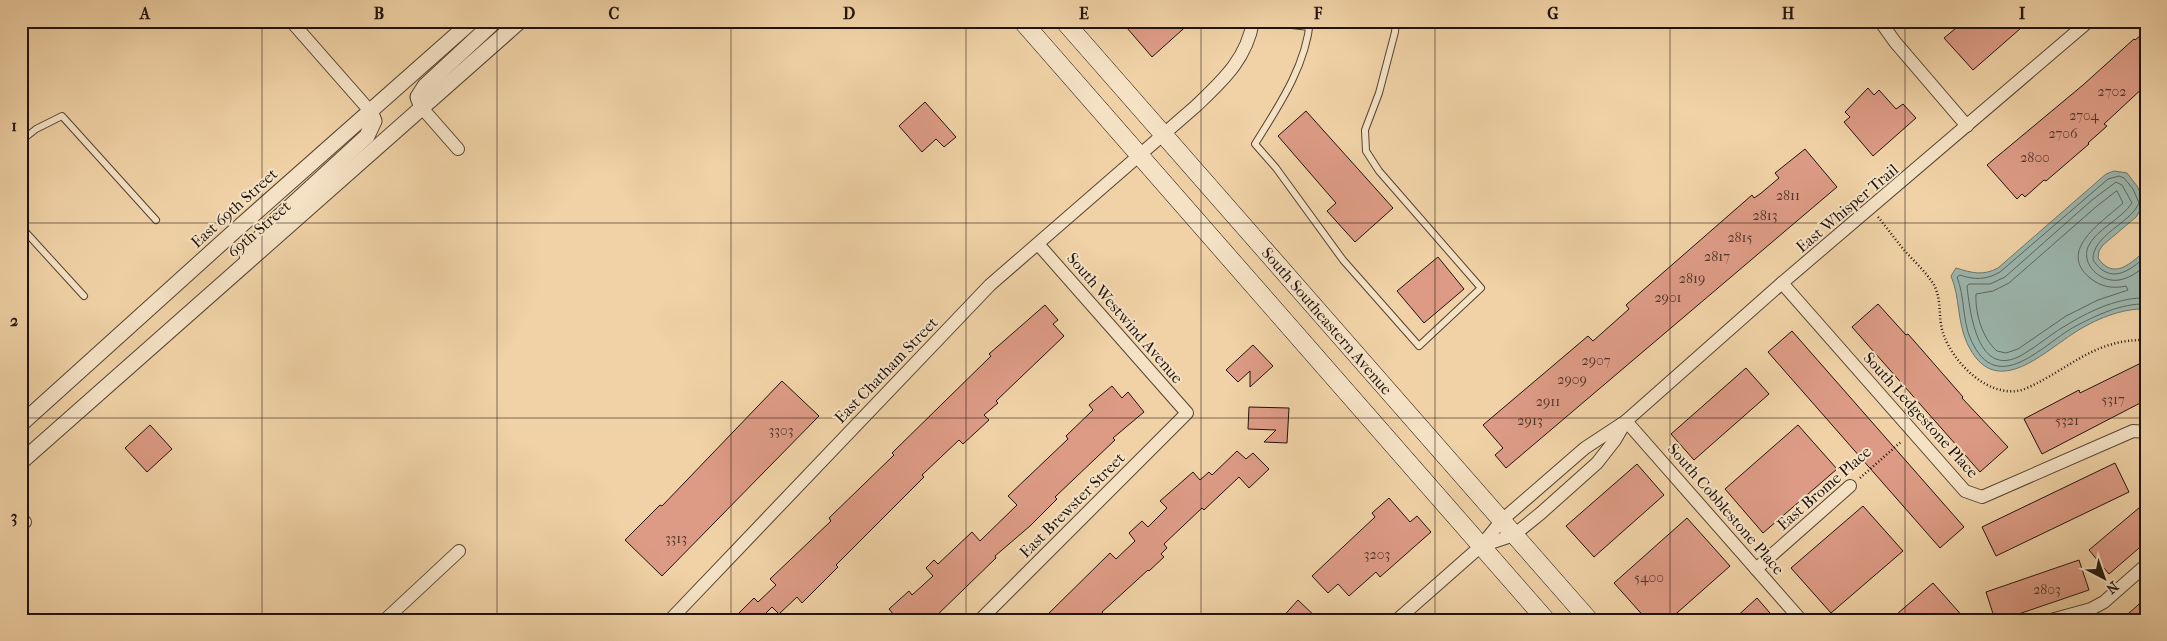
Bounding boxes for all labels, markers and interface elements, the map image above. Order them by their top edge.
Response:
text: A [139,4,151,23]
text: B [374,4,384,23]
text: C [609,4,620,23]
text: D [843,4,855,23]
text: E [1079,4,1089,23]
text: F [1313,4,1323,23]
text: G [1547,4,1559,23]
text: H [1782,4,1795,23]
text: I [2019,4,2026,23]
house number: 2702 [2098,83,2126,100]
house number: 2704 [2069,107,2100,124]
text: 1 [11,116,17,135]
house number: 2706 [2048,125,2078,142]
house number: 2800 [2020,149,2050,166]
street label: East Whisper Trail [1792,159,1902,256]
street label: East 69th Street [187,164,281,252]
house number: 2811 [1776,187,1800,204]
street label: 69th Street [223,196,295,262]
house number: 2813 [1753,207,1777,224]
house number: 2815 [1727,229,1753,246]
street label: South Southeastern Avenue [1258,243,1396,399]
house number: 2817 [1704,248,1730,265]
street label: South Westwind Avenue [1063,249,1187,387]
house number: 2819 [1679,270,1705,287]
house number: 2901 [1654,289,1682,306]
text: 2 [10,311,18,330]
street label: East Chatham Street [830,313,942,427]
street label: South Ledgestone Place [1859,348,1983,482]
house number: 2907 [1581,352,1611,369]
house number: 2909 [1557,371,1587,388]
house number: 5317 [2101,391,2125,408]
house number: 2911 [1536,393,1560,410]
house number: 2913 [1517,412,1543,429]
house number: 5321 [2055,412,2079,429]
house number: 3303 [769,422,793,439]
street label: South Cobblestone Place [1664,440,1788,579]
street label: East Brome Place [1773,442,1875,534]
street label: East Brewster Street [1015,448,1129,562]
text: 3 [11,507,17,527]
house number: 3313 [665,530,687,547]
house number: 3203 [1364,546,1390,563]
north arrow [2080,554,2130,604]
house number: 5400 [1634,569,1664,586]
text: N [2102,578,2122,598]
house number: 2803 [2033,581,2061,598]

